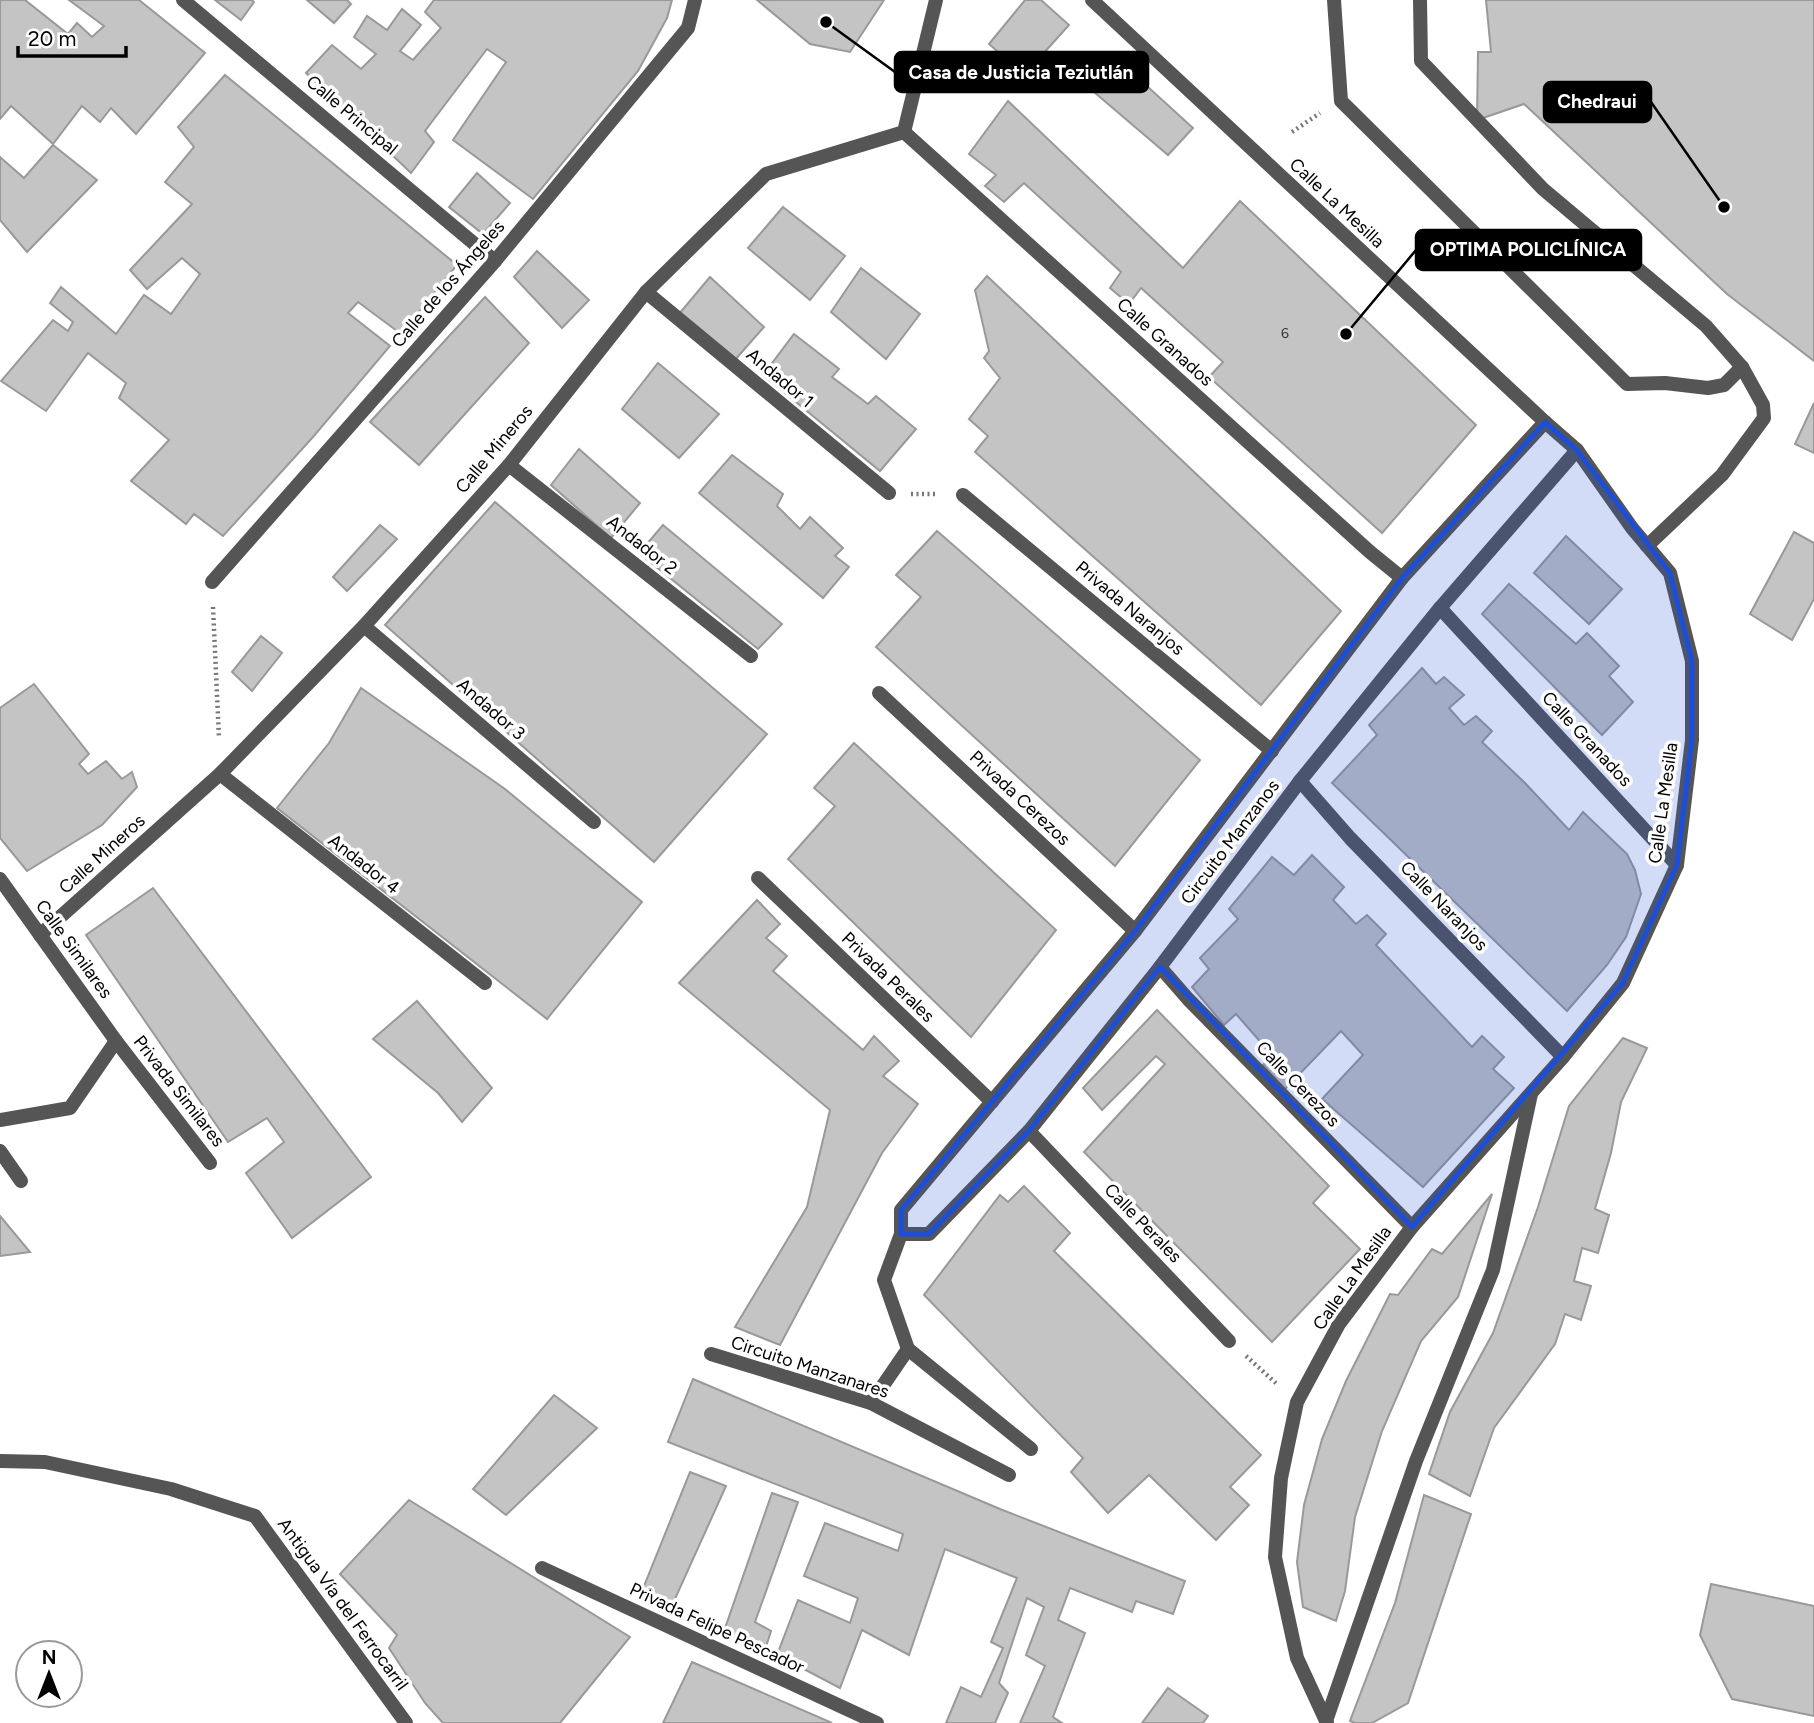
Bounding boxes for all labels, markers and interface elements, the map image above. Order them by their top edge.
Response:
scale bar [18,14,126,58]
text: 20 m [28,26,76,51]
callout: Casa de Justicia Teziutlán [895,52,1148,92]
text: Casa de Justicia Teziutlán [909,61,1133,84]
street label: Calle Principal [302,70,402,160]
callout: Chedraui [1544,82,1651,122]
text: Chedraui [1557,90,1637,113]
street label: Calle La Mesilla [1285,153,1389,253]
street label: Calle de los Ángeles [387,216,509,352]
callout: OPTIMA POLICLÍNICA [1416,230,1641,270]
text: OPTIMA POLICLÍNICA [1430,238,1627,261]
street label: Calle Granados [1112,293,1218,391]
house number: 6 [1281,325,1289,342]
street label: Andador 1 [742,344,818,412]
street label: Calle Mineros [451,400,537,498]
street label: Andador 2 [602,511,682,579]
street label: Privada Naranjos [1071,556,1189,660]
street label: Andador 3 [452,673,530,745]
street label: Calle Granados [1537,687,1637,791]
street label: Calle La Mesilla [1644,741,1682,865]
street label: Privada Cerezos [965,746,1075,850]
street label: Circuito Manzanos [1176,775,1284,909]
street label: Calle Mineros [54,810,150,898]
street label: Andador 4 [324,829,404,899]
street label: Calle Naranjos [1396,856,1492,956]
street label: Calle Similares [31,895,117,1003]
street label: Privada Perales [837,927,939,1027]
street label: Privada Similares [129,1031,229,1151]
street label: Calle Cerezos [1252,1037,1344,1131]
street label: Calle Perales [1100,1179,1186,1267]
street label: Calle La Mesilla [1308,1222,1396,1334]
street label: Circuito Manzanares [728,1331,892,1403]
street label: Antigua Vía del Ferrocarril [273,1513,413,1695]
street label: Privada Felipe Pescador [626,1578,808,1678]
north arrow [14,1639,84,1709]
text: N [42,1646,56,1669]

